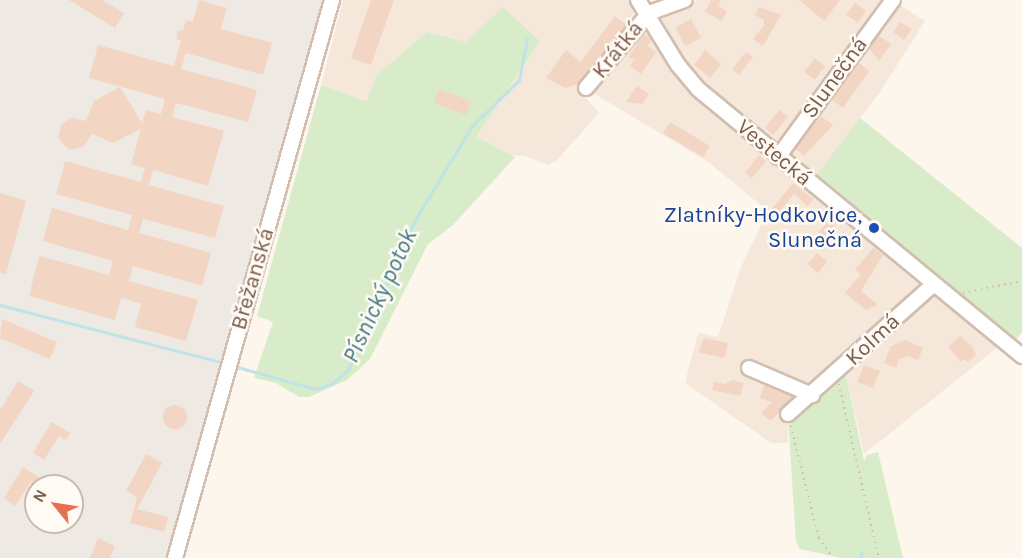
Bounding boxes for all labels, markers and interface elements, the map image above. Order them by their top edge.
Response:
street label: Krátká [587,16,649,84]
street label: Slunečná [797,32,873,124]
street label: Vestecká [731,114,817,192]
place label: Zlatníky-Hodkovice, Slunečná [664,202,862,254]
marker: Zlatníky-Hodkovice, Slunečná [867,221,881,235]
water label: Písnický potok [336,224,424,368]
street label: Břežanská [226,225,280,333]
street label: Kolmá [841,308,905,372]
north arrow [24,474,84,534]
text: N [29,486,51,505]

